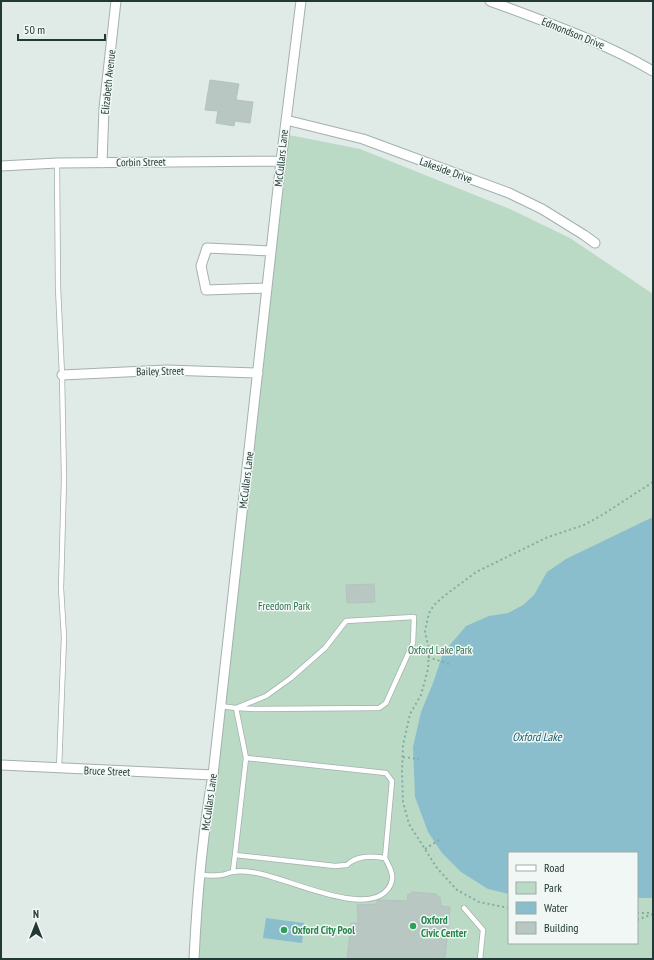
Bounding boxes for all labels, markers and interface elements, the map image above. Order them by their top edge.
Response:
street label: Edmondson Drive [539,14,607,52]
scale bar [18,16,105,42]
text: 50 m [24,22,45,37]
street label: Elizabeth Avenue [98,48,118,115]
street label: McCullars Lane [271,128,291,187]
street label: Lakeside Drive [418,154,475,186]
street label: Corbin Street [116,155,166,169]
street label: Bailey Street [136,364,184,378]
street label: McCullars Lane [236,450,256,509]
park label: Freedom Park [258,599,311,613]
park label: Oxford Lake Park [408,643,473,657]
water label: Oxford Lake [512,729,563,744]
street label: Bruce Street [84,763,130,779]
street label: McCullars Lane [198,772,220,831]
legend [508,852,638,944]
text: Road [544,860,564,875]
text: Park [544,880,562,895]
text: Water [544,900,569,915]
north arrow [16,904,56,944]
text: N [33,907,39,921]
place label: Oxford Civic Center [421,913,467,940]
text: Building [544,920,579,935]
marker: Oxford Civic Center [408,921,418,931]
place label: Oxford City Pool [292,923,355,937]
marker: Oxford City Pool [279,925,289,935]

